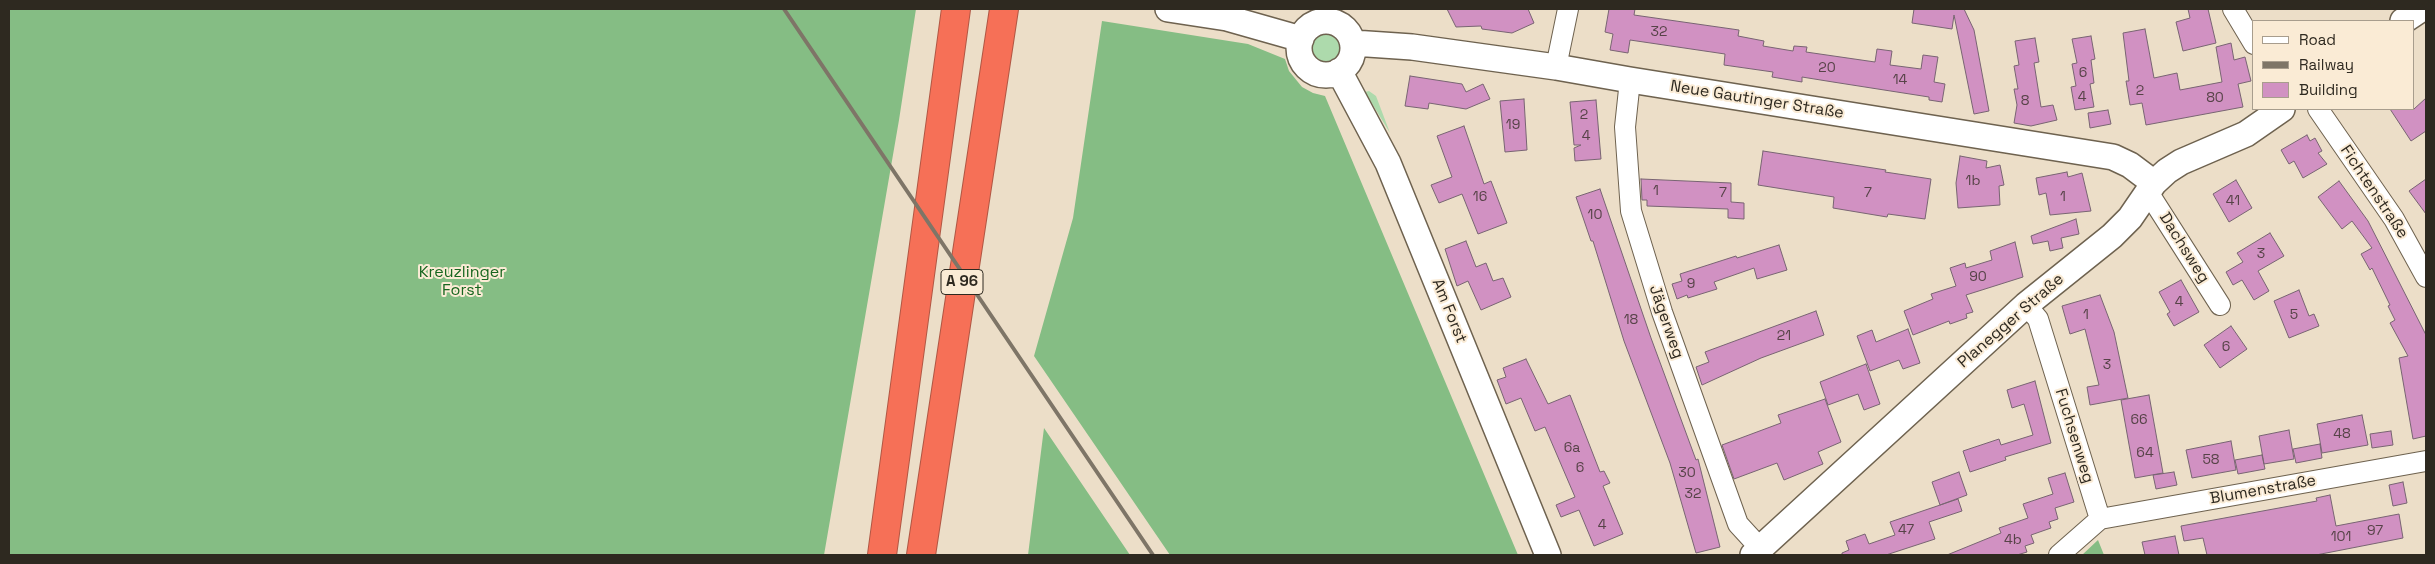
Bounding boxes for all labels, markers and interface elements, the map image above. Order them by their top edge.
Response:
legend [2252,20,2415,110]
house number: 32 [1651,24,1667,40]
text: Road [2299,30,2336,49]
text: Railway [2299,55,2354,74]
house number: 20 [1818,60,1836,76]
house number: 6 [2079,65,2087,81]
house number: 14 [1893,72,1907,88]
street label: Neue Gautinger Straße [1669,77,1845,123]
text: Building [2299,80,2358,99]
house number: 2 [2136,83,2144,99]
house number: 4 [2078,89,2086,105]
house number: 80 [2206,90,2224,106]
house number: 8 [2021,93,2029,109]
house number: 2 [1580,107,1588,123]
house number: 19 [1506,117,1520,133]
house number: 4 [1582,128,1590,144]
street label: Fichtenstraße [2336,142,2412,242]
house number: 1b [1966,173,1980,189]
house number: 1 [1653,183,1659,199]
house number: 7 [1719,185,1727,201]
house number: 7 [1864,185,1872,201]
house number: 16 [1473,189,1487,205]
house number: 1 [2060,189,2066,205]
house number: 41 [2226,193,2240,209]
house number: 10 [1588,207,1602,223]
street label: Dachsweg [2155,209,2213,287]
house number: 3 [2257,246,2265,262]
park label: Kreuzlinger Forst [419,263,505,301]
house number: 90 [1969,269,1987,285]
road number: A 96 [941,270,983,294]
street label: Planegger Straße [1954,270,2068,372]
street label: Am Forst [1427,276,1471,346]
house number: 9 [1687,276,1695,292]
street label: Jägerweg [1645,283,1687,361]
house number: 4 [2175,294,2183,310]
house number: 1 [2083,307,2089,323]
house number: 5 [2290,307,2298,323]
house number: 18 [1624,312,1638,328]
house number: 21 [1777,328,1791,344]
house number: 6 [2222,339,2230,355]
house number: 3 [2103,357,2111,373]
street label: Fuchsenweg [2051,386,2097,486]
house number: 66 [2130,412,2148,428]
house number: 48 [2333,426,2351,442]
house number: 6a [1564,440,1580,456]
house number: 64 [2136,445,2154,461]
house number: 58 [2202,452,2220,468]
house number: 6 [1576,460,1584,476]
house number: 30 [1678,465,1696,481]
street label: Blumenstraße [2208,471,2318,509]
house number: 32 [1685,486,1701,502]
house number: 4 [1598,517,1606,533]
house number: 47 [1898,522,1914,538]
house number: 97 [2367,523,2383,539]
house number: 101 [2331,529,2351,545]
house number: 4b [2004,532,2022,548]

